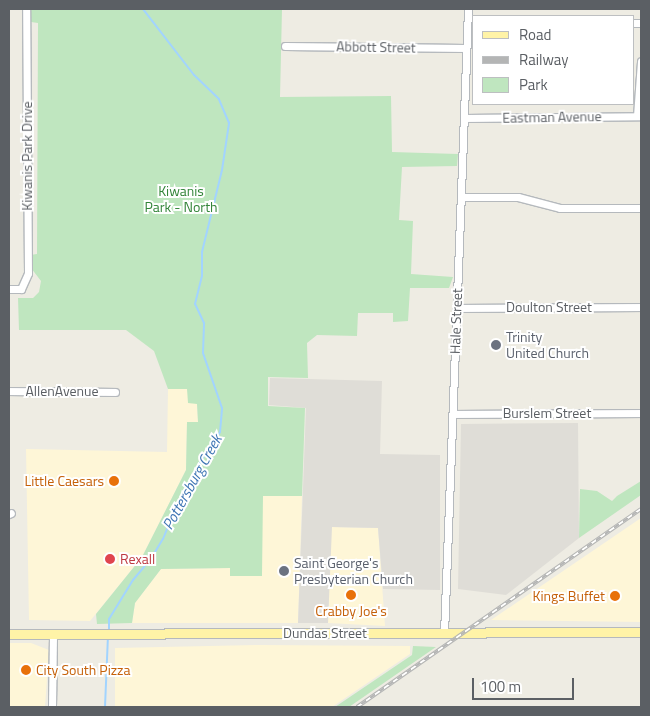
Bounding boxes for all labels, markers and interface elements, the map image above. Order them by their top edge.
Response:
legend [472,15,635,105]
text: Road [519,23,551,46]
street label: Abbott Street [336,38,416,56]
text: Railway [519,48,569,71]
text: Park [519,73,548,96]
street label: Kiwanis Park Drive [19,101,35,211]
street label: Eastman Avenue [502,108,602,126]
park label: Kiwanis Park - North [144,183,218,216]
street label: Hale Street [446,288,466,354]
street label: Doulton Street [506,299,592,315]
place label: Trinity United Church [506,329,589,362]
marker: Trinity United Church [490,339,502,351]
street label: AllenAvenue [25,383,99,399]
street label: Burslem Street [503,405,591,421]
water label: Pottersburg Creek [158,431,226,533]
place label: Little Caesars [24,473,104,489]
marker: Little Caesars [108,475,120,487]
place label: Rexall [120,551,155,567]
marker: Rexall [104,553,116,565]
place label: Saint George's Presbyterian Church [294,555,413,588]
marker: Saint George's Presbyterian Church [278,565,290,577]
place label: Kings Buffet [533,588,605,604]
marker: Crabby Joe's [345,589,357,601]
marker: Kings Buffet [609,590,621,602]
place label: Crabby Joe's [315,603,387,619]
street label: Dundas Street [283,625,367,641]
place label: City South Pizza [36,662,130,678]
marker: City South Pizza [20,664,32,676]
scale bar [475,668,578,700]
text: 100 m [480,675,521,698]

